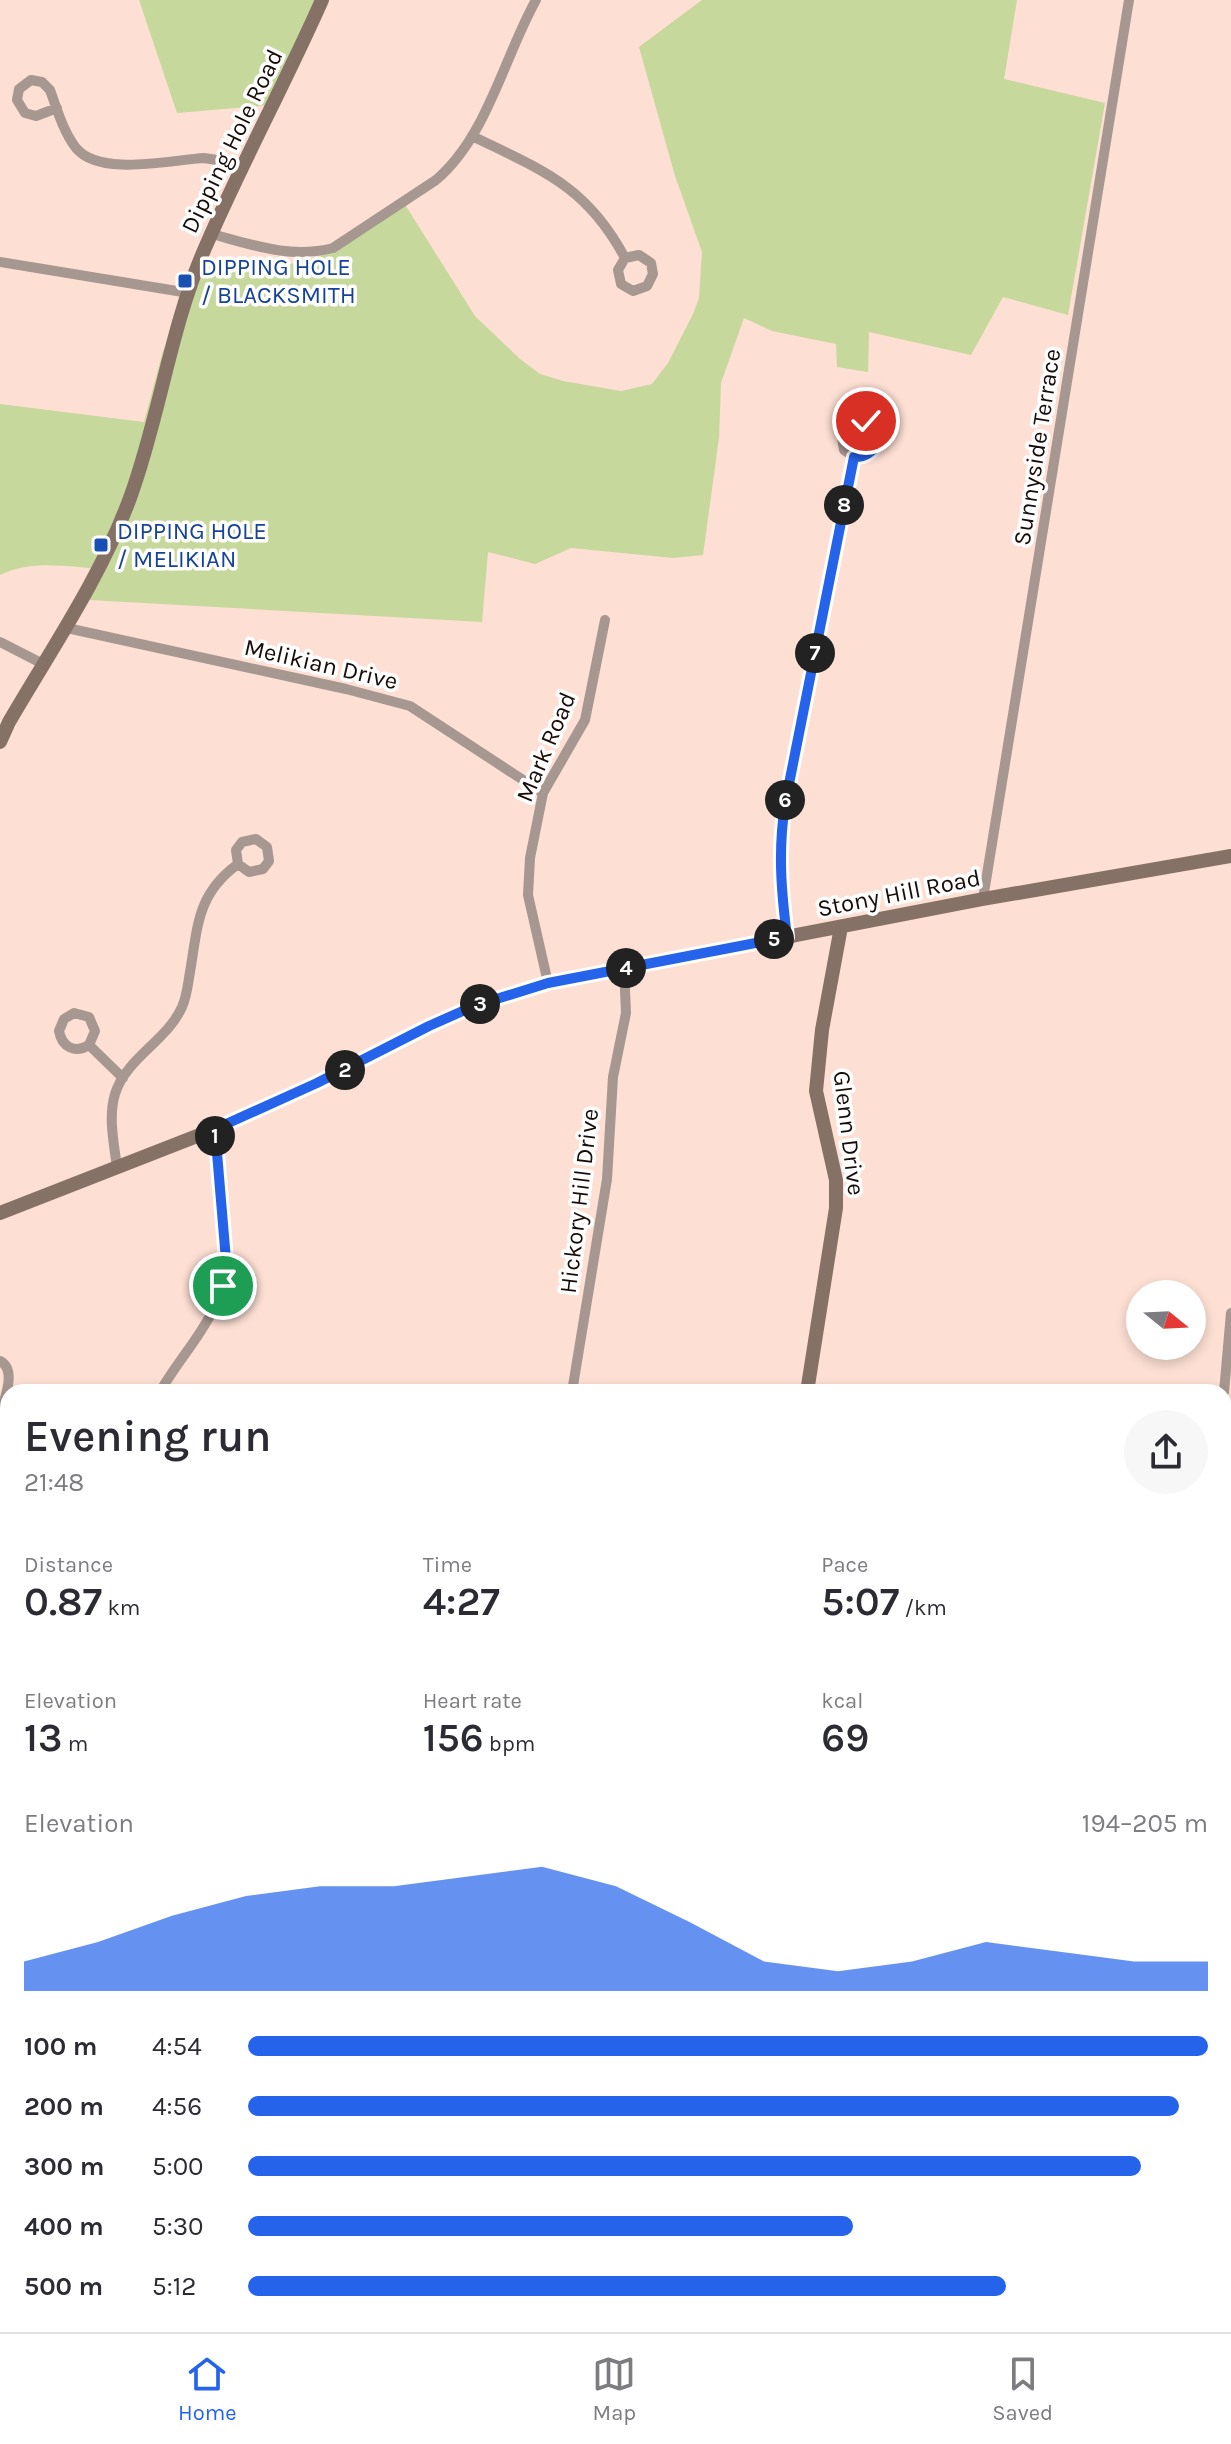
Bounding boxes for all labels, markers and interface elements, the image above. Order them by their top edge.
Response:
street label: Dipping Hole Road [175,44,289,238]
place label: DIPPING HOLE / BLACKSMITH [201,253,356,309]
marker: DIPPING HOLE / BLACKSMITH [176,272,194,290]
street label: Sunnyside Terrace [1008,347,1066,547]
pin [832,387,900,455]
icon: check [844,399,888,443]
pin: 8 [824,485,864,525]
text: 8 [837,492,851,518]
place label: DIPPING HOLE / MELIKIAN [117,517,267,573]
marker: DIPPING HOLE / MELIKIAN [92,536,110,554]
street label: Melikian Drive [242,633,400,695]
pin: 7 [795,633,835,673]
text: 7 [810,640,820,666]
street label: Mark Road [510,688,582,806]
pin: 6 [765,780,805,820]
text: 6 [778,787,792,813]
street label: Stony Hill Road [815,863,983,923]
pin: 5 [754,919,794,959]
text: 5 [768,926,780,952]
pin: 4 [606,948,646,988]
text: 4 [619,955,633,981]
pin: 3 [460,984,500,1024]
text: 3 [473,991,487,1017]
pin: 2 [325,1050,365,1090]
text: 2 [338,1057,352,1083]
street label: Glenn Drive [827,1069,871,1197]
street label: Hickory Hill Drive [554,1107,604,1295]
pin: 1 [195,1116,235,1156]
text: 1 [211,1123,219,1149]
pin [189,1252,257,1320]
icon: arrive [201,1264,245,1308]
north arrow [1126,1280,1206,1360]
map controls [1126,1280,1206,1360]
button: share [1124,1410,1208,1494]
text: Evening run [24,1411,271,1462]
text: 21:48 [24,1467,84,1498]
text: Distance [24,1552,113,1578]
text: Time [423,1552,472,1578]
text: Pace [821,1552,868,1578]
text: 0.87 [24,1578,102,1625]
text: 4:27 [423,1578,500,1625]
text: 5:07 [821,1578,899,1625]
text: km [102,1595,140,1621]
text: /km [899,1595,947,1621]
text: Elevation [24,1688,117,1714]
text: Heart rate [423,1688,522,1714]
text: kcal [821,1688,863,1714]
text: 13 [24,1714,63,1761]
text: 156 [423,1714,484,1761]
text: 69 [821,1714,869,1761]
text: m [63,1731,88,1757]
text: bpm [484,1731,535,1757]
text: Elevation [24,1808,134,1839]
text: 194–205 m [1082,1808,1208,1839]
text: 100 m [24,2031,97,2062]
text: 4:54 [152,2031,202,2062]
text: 200 m [24,2091,104,2122]
text: 4:56 [152,2091,202,2122]
text: 300 m [24,2151,104,2182]
text: 5:00 [152,2151,204,2182]
text: 400 m [24,2211,104,2242]
text: 5:30 [152,2211,203,2242]
text: 500 m [24,2271,103,2302]
text: 5:12 [152,2271,196,2302]
tab: Home [178,2352,237,2426]
tab: Map [592,2352,636,2426]
tab: Saved [992,2352,1053,2426]

